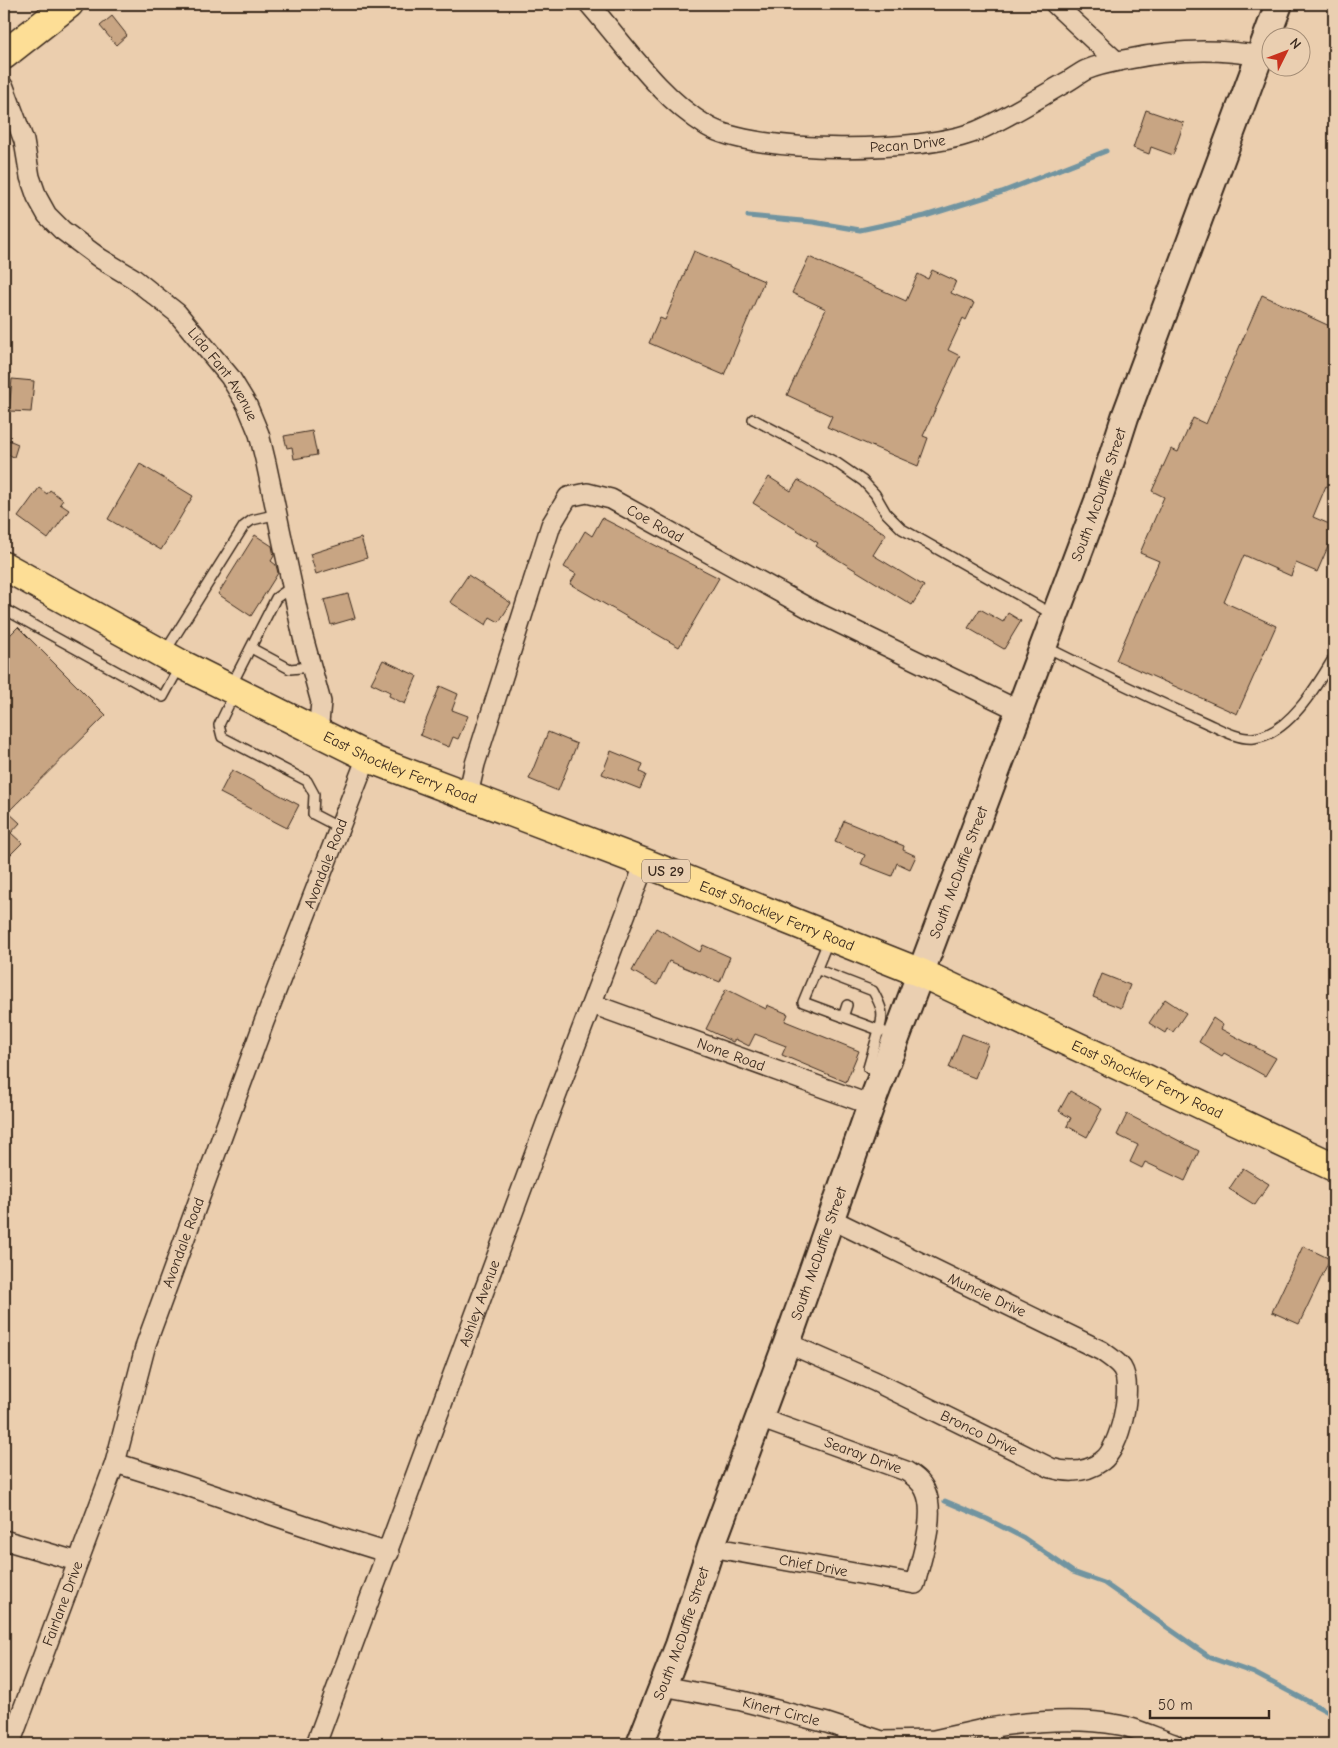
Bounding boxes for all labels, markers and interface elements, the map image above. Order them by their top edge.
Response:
north arrow [1260,28,1310,78]
text: N [1286,35,1305,53]
street label: Pecan Drive [869,131,947,156]
street label: Lida Fant Avenue [184,324,262,424]
street label: South McDuffie Street [1067,425,1130,564]
street label: Coe Road [624,501,687,546]
street label: East Shockley Ferry Road [320,727,480,808]
street label: South McDuffie Street [925,803,992,941]
street label: Avondale Road [300,816,351,911]
road number: US 29 [642,859,690,882]
street label: East Shockley Ferry Road [697,877,857,955]
street label: None Road [695,1034,768,1075]
street label: East Shockley Ferry Road [1069,1036,1226,1123]
street label: South McDuffie Street [787,1184,851,1323]
street label: Avondale Road [158,1195,208,1290]
street label: Ashley Avenue [455,1257,504,1349]
street label: Muncie Drive [945,1269,1029,1321]
street label: Bronco Drive [938,1406,1021,1459]
street label: Searay Drive [822,1433,905,1477]
street label: Chief Drive [777,1550,850,1581]
street label: Fairlane Drive [38,1558,87,1648]
street label: South McDuffie Street [649,1564,713,1703]
scale bar [1150,1688,1269,1720]
street label: Kinert Circle [741,1693,822,1730]
text: 50 m [1158,1696,1193,1714]

